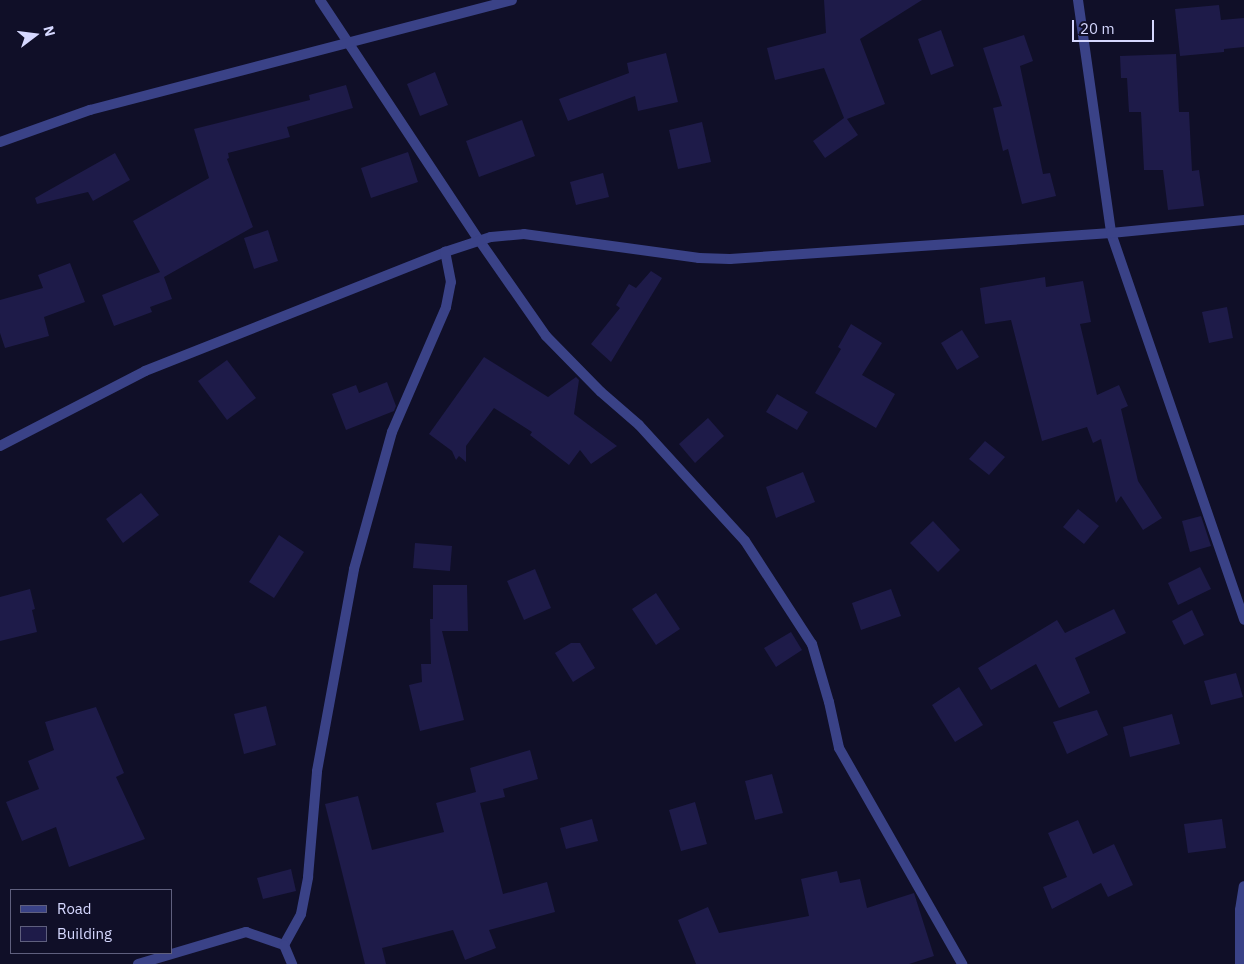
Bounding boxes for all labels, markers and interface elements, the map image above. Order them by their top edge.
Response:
north arrow [10,10,60,60]
scale bar [1074,10,1156,42]
text: 20 m [1080,19,1115,38]
text: N [39,24,59,38]
legend [10,889,172,954]
text: Road [57,899,92,918]
text: Building [57,924,112,943]

